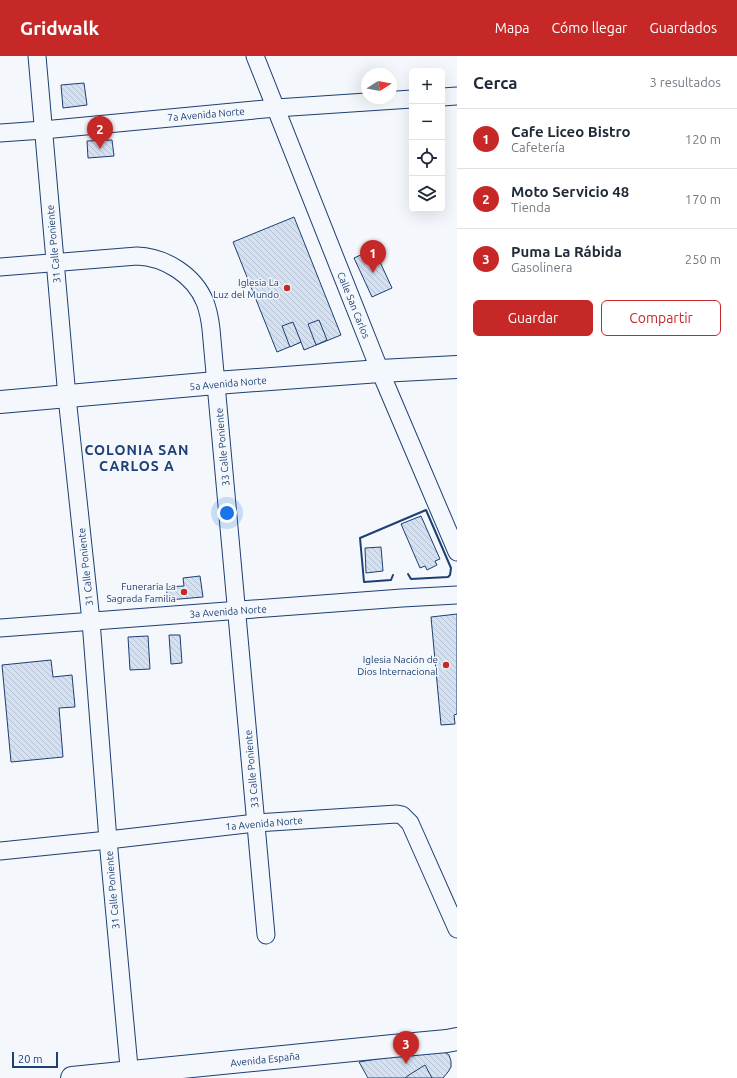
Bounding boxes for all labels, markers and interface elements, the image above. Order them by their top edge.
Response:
text: Gridwalk [20,17,99,39]
text: Mapa [495,20,530,36]
text: Cómo llegar [552,20,627,36]
text: Guardados [649,20,717,36]
north arrow [361,68,397,104]
map controls [409,68,445,212]
button: + [409,68,445,104]
text: Cerca [473,73,518,92]
text: 3 resultados [650,75,721,89]
button: − [409,104,445,140]
street label: 7a Avenida Norte [167,106,245,123]
pin: 2 [87,116,113,149]
text: Cafe Liceo Bistro [511,123,631,140]
text: 1 [482,132,490,146]
text: 120 m [685,132,721,146]
button: locate [409,140,445,176]
text: Cafetería [511,140,565,154]
button: layers [409,176,445,212]
text: Moto Servicio 48 [511,183,629,200]
text: 2 [482,192,490,206]
text: 170 m [685,192,721,206]
text: Tienda [511,200,551,214]
street label: 31 Calle Poniente [45,204,62,283]
pin: 1 [360,240,386,273]
text: Puma La Rábida [511,243,622,260]
text: 3 [482,252,490,266]
text: 250 m [685,252,721,266]
text: Gasolinera [511,260,572,274]
street label: Calle San Carlos [335,270,372,340]
place label: Iglesia La Luz del Mundo [213,277,279,300]
marker: Iglesia La Luz del Mundo [282,283,292,293]
button: Guardar [473,300,593,336]
button: Compartir [601,300,721,336]
street label: 5a Avenida Norte [189,375,267,392]
street label: 33 Calle Poniente [214,407,231,486]
district label: COLONIA SAN CARLOS A [84,442,190,474]
your location [217,503,237,523]
street label: 31 Calle Poniente [76,527,95,607]
place label: Funeraria La Sagrada Familia [106,581,176,604]
marker: Funeraria La Sagrada Familia [179,587,189,597]
street label: 3a Avenida Norte [189,603,267,620]
place label: Iglesia Nación de Dios Internacional [357,654,438,677]
marker: Iglesia Nación de Dios Internacional [441,660,451,670]
street label: 33 Calle Poniente [243,729,260,808]
street label: 1a Avenida Norte [225,815,303,832]
street label: 31 Calle Poniente [104,850,121,929]
pin: 3 [393,1031,419,1064]
scale bar [12,1050,58,1069]
street label: Avenida España [230,1050,300,1069]
text: 20 m [18,1053,42,1065]

